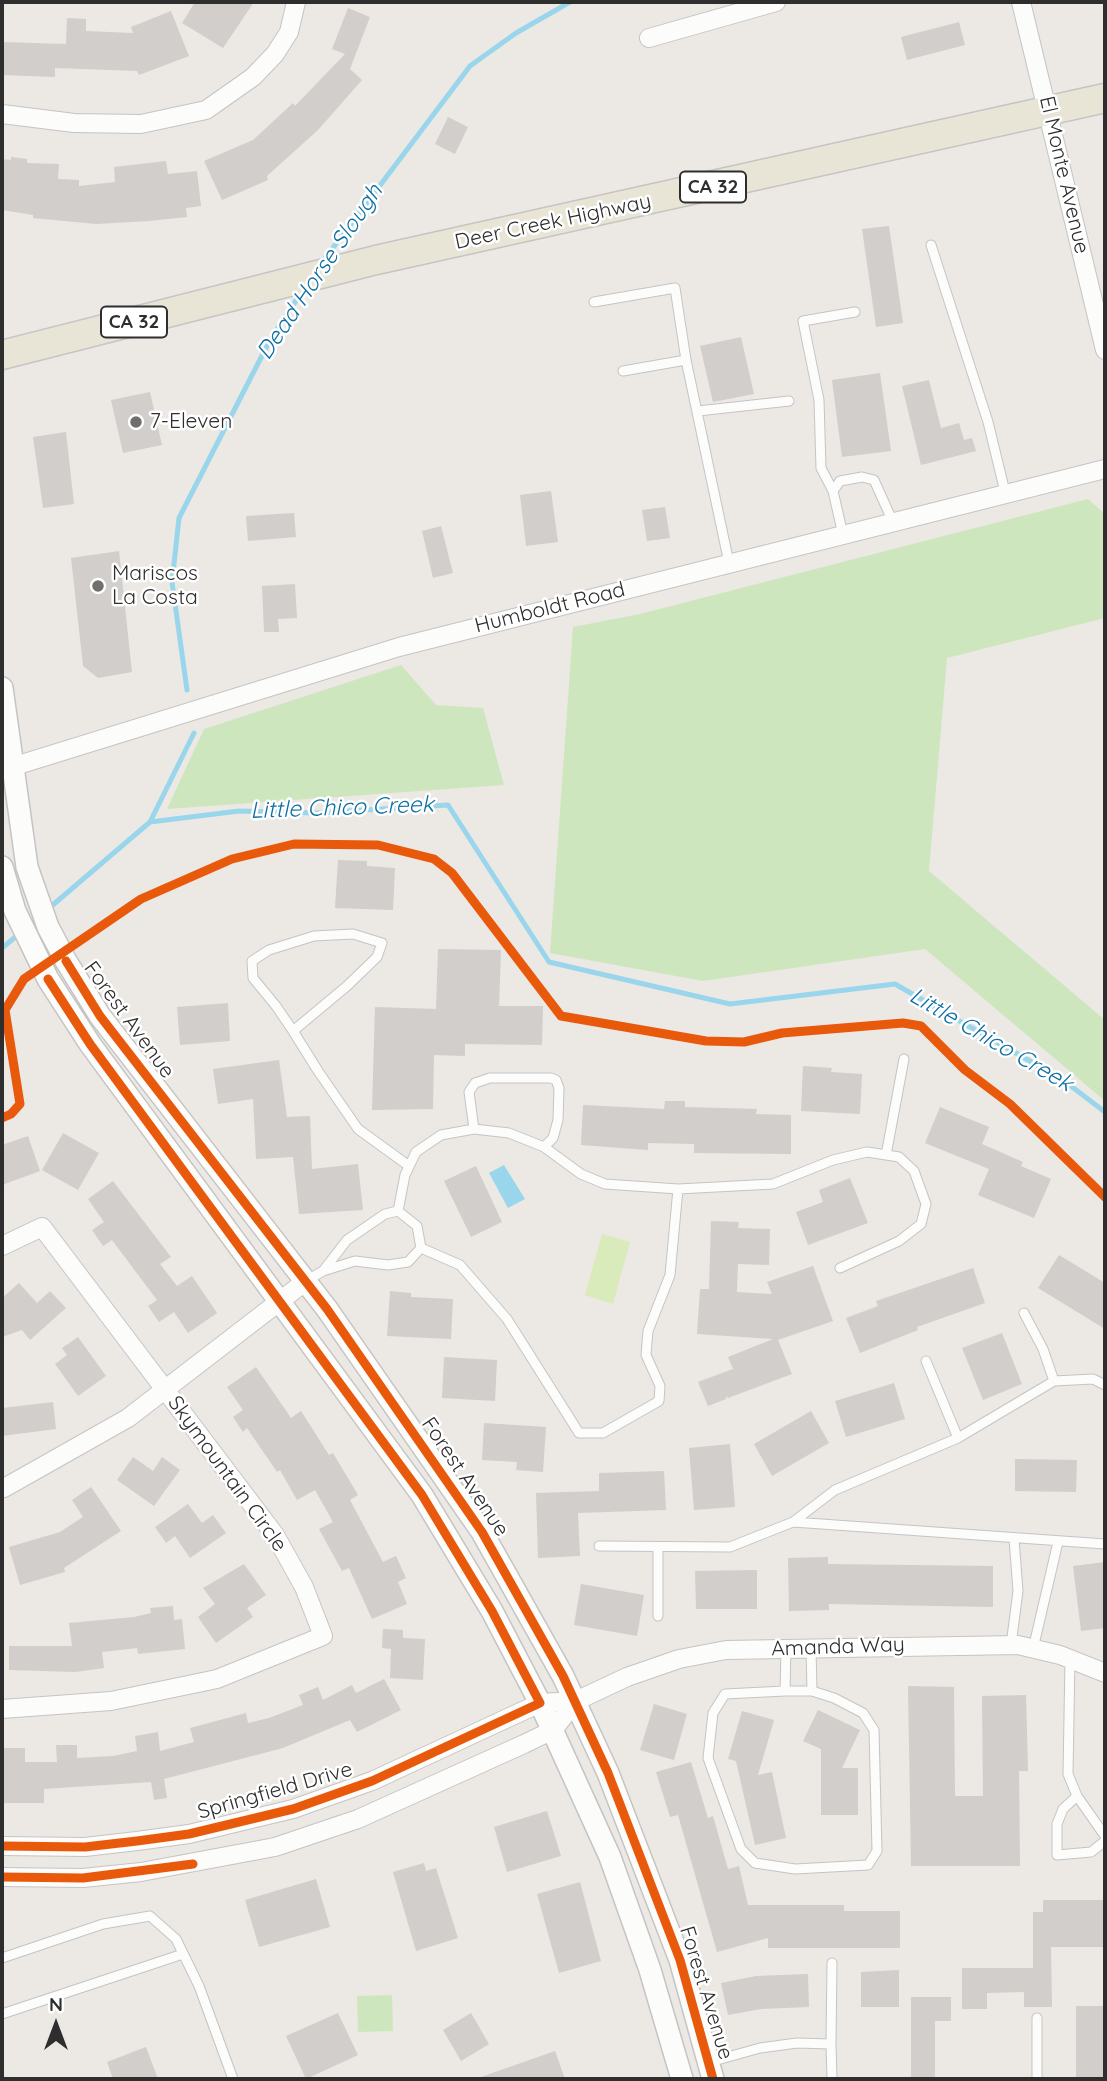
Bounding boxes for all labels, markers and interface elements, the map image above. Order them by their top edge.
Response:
street label: El Monte Avenue [1034,94,1094,256]
road number: CA 32 [680,172,746,202]
water label: Dead Horse Slough [251,179,389,365]
street label: Deer Creek Highway [453,189,653,255]
road number: CA 32 [101,306,167,338]
place label: 7-Eleven [150,409,232,435]
marker: 7-Eleven [128,414,144,430]
place label: Mariscos La Costa [112,561,198,611]
street label: Humboldt Road [472,577,628,639]
marker: Mariscos La Costa [90,578,106,594]
water label: Little Chico Creek [250,791,434,825]
street label: Forest Avenue [78,957,180,1083]
water label: Little Chico Creek [904,982,1078,1098]
street label: Skymountain Circle [162,1391,292,1557]
street label: Forest Avenue [416,1413,514,1541]
street label: Amanda Way [771,1632,905,1662]
street label: Springfield Drive [195,1757,355,1825]
street label: Forest Avenue [674,1923,738,2063]
north arrow [21,1990,91,2060]
text: N [49,1992,63,2016]

